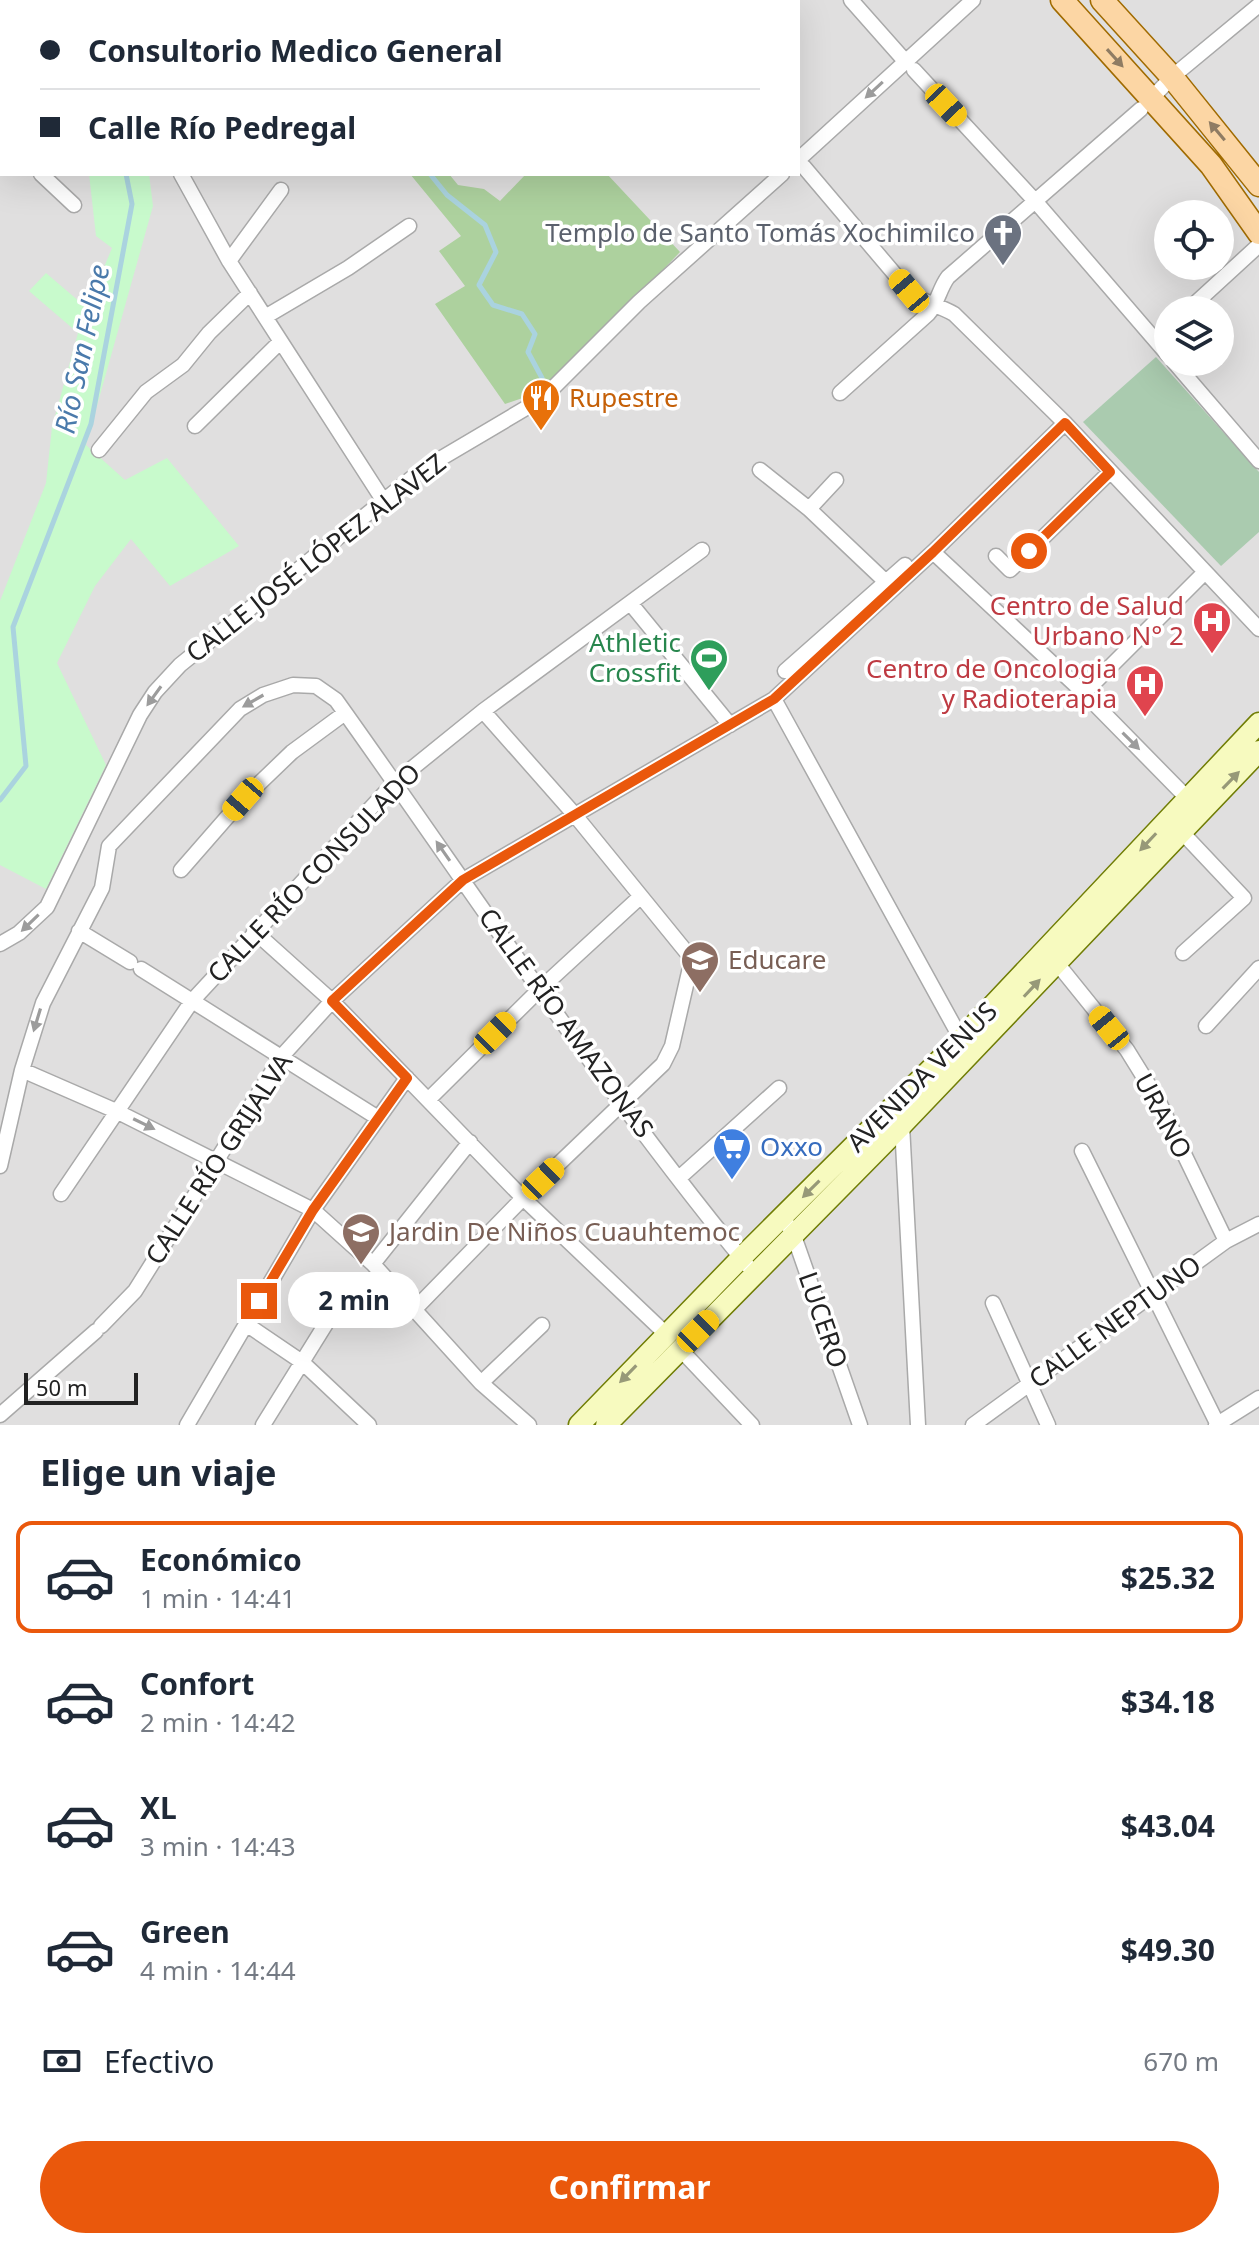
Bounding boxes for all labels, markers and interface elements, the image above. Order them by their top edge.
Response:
text: Consultorio Medico General [88,30,503,71]
one-way arrow [1105,48,1123,67]
car [921,79,971,131]
one-way arrow [864,81,883,99]
text: Calle Río Pedregal [88,107,356,148]
one-way arrow [1208,120,1225,141]
map controls [1154,200,1234,376]
button: locate [1154,200,1234,280]
church icon: Templo de Santo Tomás Xochimilco [982,212,1024,267]
place label: Templo de Santo Tomás Xochimilco [545,214,975,250]
water label: Río San Felipe [45,261,117,437]
car [884,265,934,317]
button: layers [1154,296,1234,376]
restaurant icon: Rupestre [520,377,562,432]
place label: Rupestre [569,379,679,415]
street label: CALLE JOSÉ LÓPEZ ALAVEZ [178,444,453,670]
route start [1011,533,1047,569]
place label: Centro de Salud Urbano N° 2 [990,587,1184,653]
hospital icon: Centro de Salud Urbano N° 2 [1191,600,1233,655]
place label: Athletic Crossfit [589,624,681,690]
sports icon: Athletic Crossfit [688,637,730,692]
place label: Centro de Oncologia y Radioterapia [866,650,1117,716]
hospital icon: Centro de Oncologia y Radioterapia [1124,663,1166,718]
one-way arrow [146,685,162,706]
one-way arrow [242,694,264,708]
one-way arrow [1121,731,1140,750]
street label: CALLE RÍO CONSULADO [199,755,428,990]
one-way arrow [1221,771,1239,790]
car [218,773,268,825]
one-way arrow [1140,832,1158,851]
one-way arrow [436,841,451,862]
street label: CALLE RÍO AMAZONAS [471,900,662,1145]
one-way arrow [21,913,40,931]
school or university icon: Educare [679,939,721,994]
place label: Educare [728,941,826,977]
one-way arrow [1022,979,1040,998]
street label: AVENIDA VENUS [838,993,1004,1159]
car [1085,1002,1133,1054]
car [470,1008,520,1058]
one-way arrow [30,1009,43,1033]
street label: CALLE RÍO GRIJALVA [136,1045,300,1271]
street label: URANO [1126,1067,1201,1165]
one-way arrow [133,1117,156,1131]
supermarket icon: Oxxo [711,1126,753,1181]
place label: Oxxo [760,1128,823,1164]
car [517,1154,569,1204]
one-way arrow [802,1179,821,1198]
school or university icon: Jardin De Niños Cuauhtemoc [340,1211,382,1266]
place label: Jardin De Niños Cuauhtemoc [386,1213,740,1249]
street label: CALLE NEPTUNO [1021,1246,1208,1396]
street label: LUCERO [791,1267,857,1373]
callout: 2 min [287,1273,419,1329]
text: 2 min [318,1282,390,1318]
route end [241,1283,277,1319]
car [673,1306,723,1356]
one-way arrow [620,1364,638,1383]
scale bar [24,1369,138,1405]
text: 50 m [36,1372,87,1402]
text: Elige un viaje [40,1448,277,1497]
text: Económico [140,1539,302,1580]
icon: car [44,1541,116,1613]
text: $25.32 [1121,1557,1215,1598]
text: 1 min · 14:41 [140,1580,296,1616]
text: Confort [140,1663,254,1704]
icon: car [44,1665,116,1737]
text: $34.18 [1121,1681,1215,1722]
text: 2 min · 14:42 [140,1704,296,1740]
text: XL [140,1787,177,1828]
icon: car [44,1789,116,1861]
text: $43.04 [1121,1805,1215,1846]
text: 3 min · 14:43 [140,1828,296,1864]
text: Green [140,1911,230,1952]
icon: car [44,1913,116,1985]
text: $49.30 [1121,1929,1215,1970]
text: 4 min · 14:44 [140,1952,296,1988]
icon: cash [40,2039,84,2083]
text: Efectivo [104,2041,214,2082]
text: 670 m [1143,2043,1219,2079]
button: Confirmar [40,2141,1219,2233]

